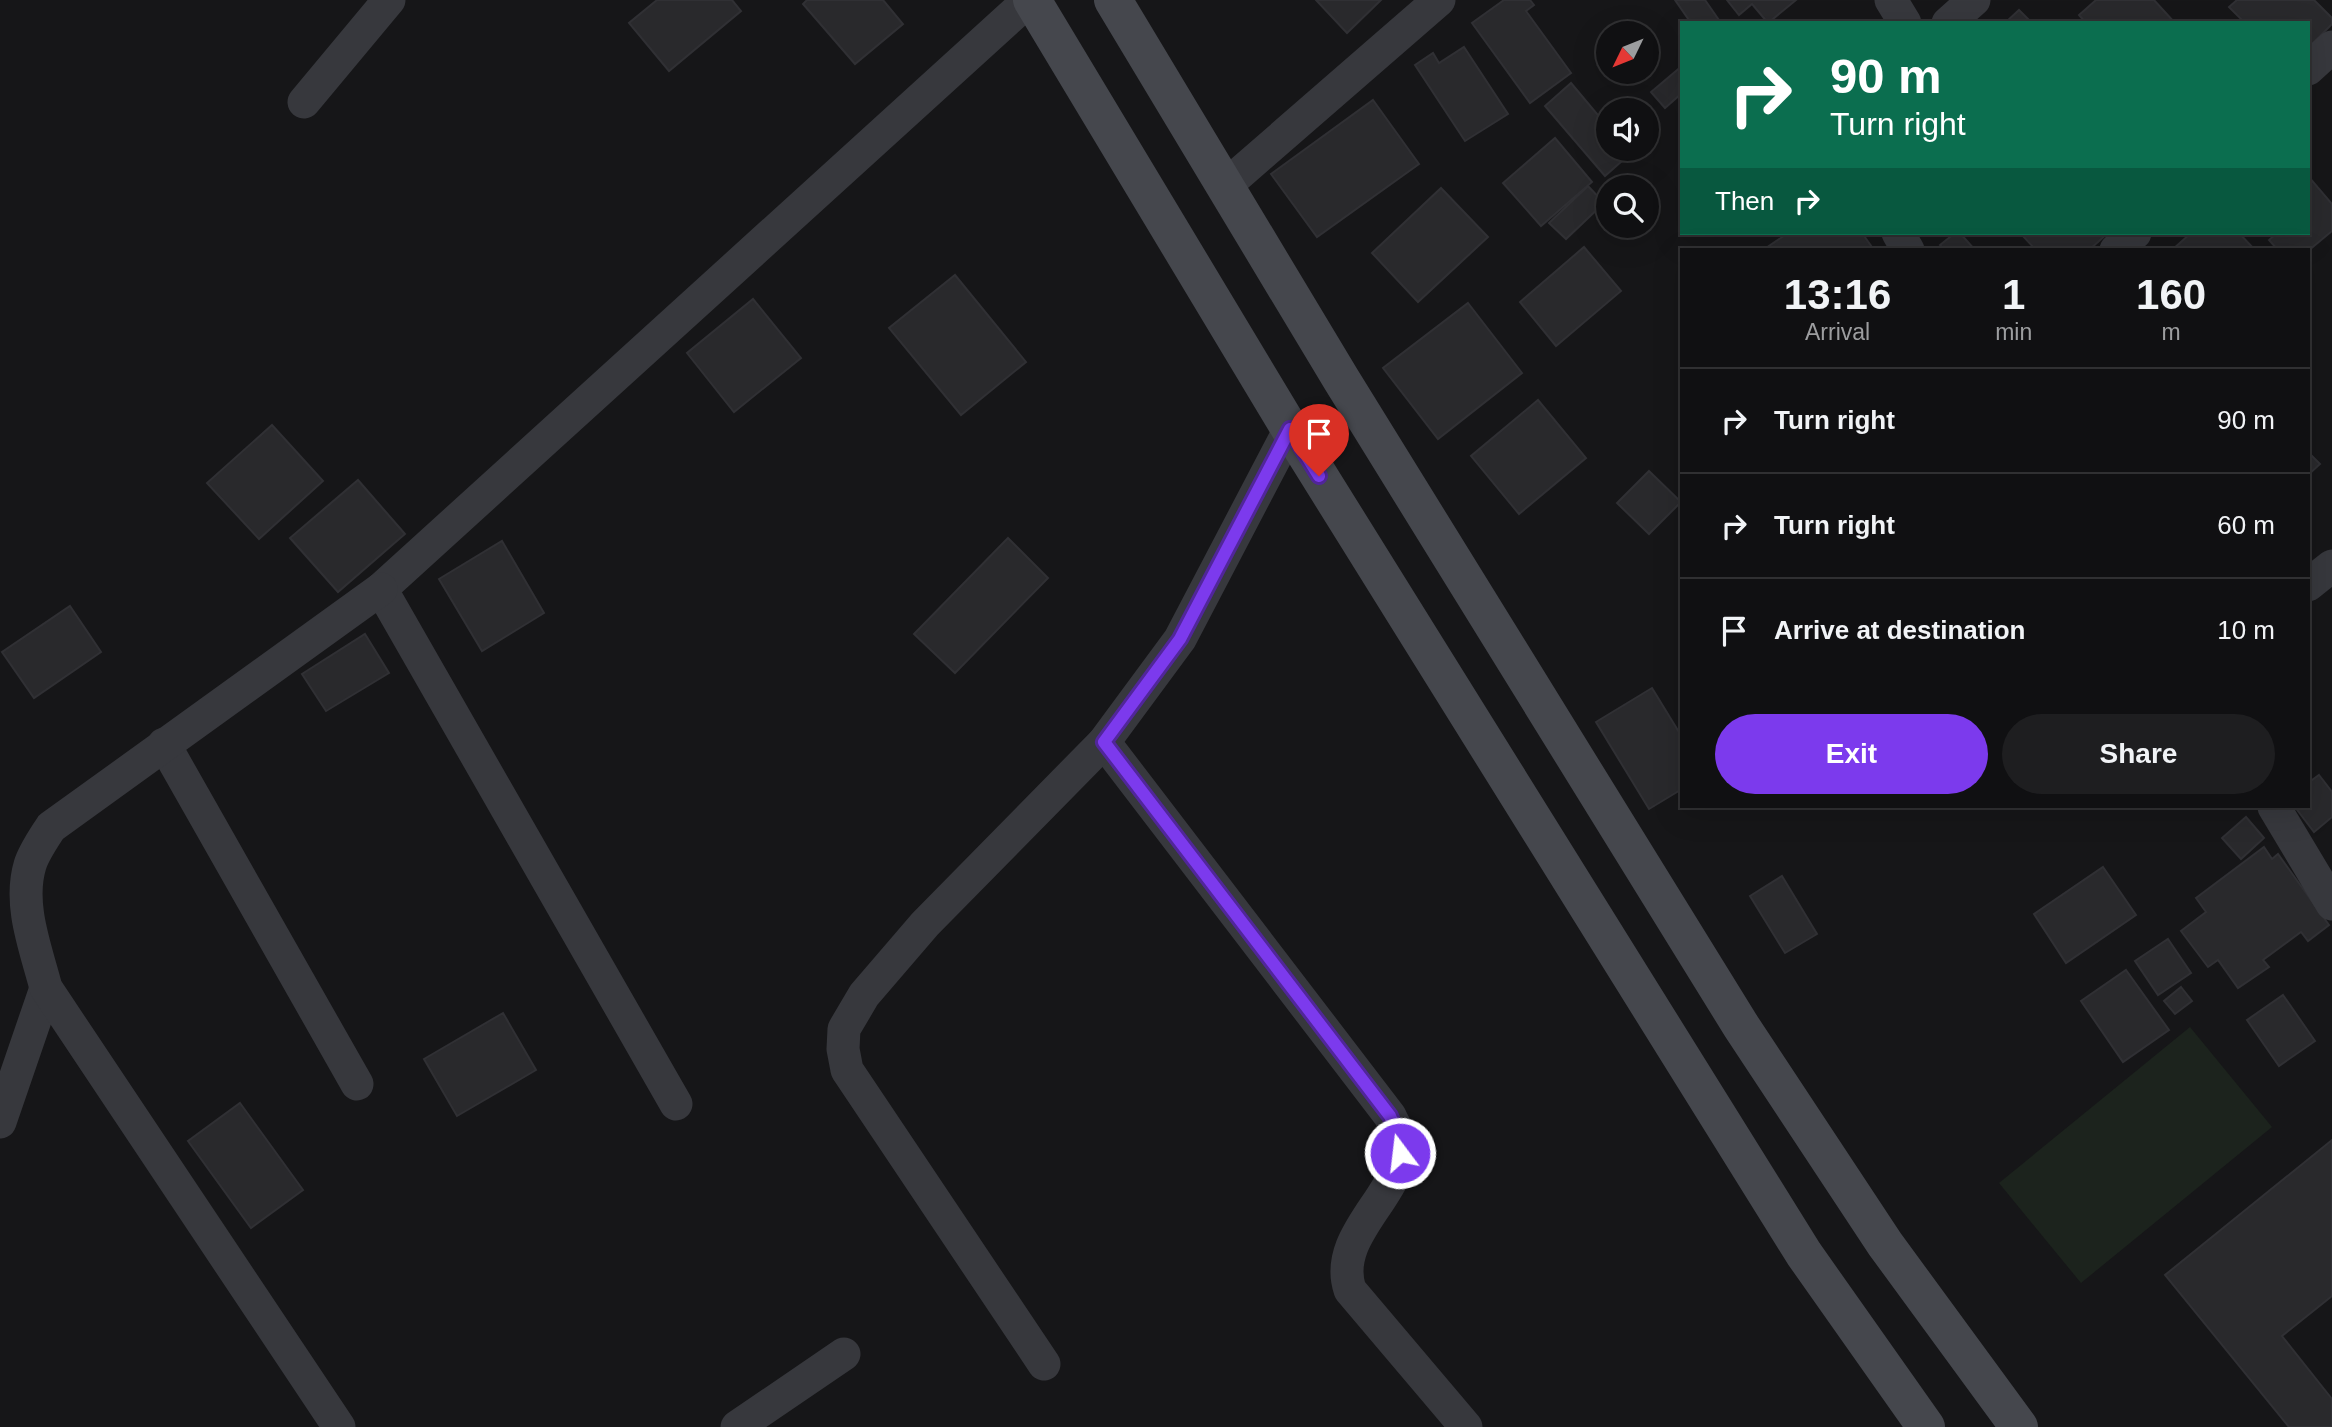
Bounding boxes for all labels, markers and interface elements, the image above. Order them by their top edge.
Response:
north arrow [1596,21,1659,84]
map controls [1596,21,1659,238]
icon: right [1715,49,1806,140]
text: 90 m [1830,49,1942,103]
button: sound [1596,98,1659,161]
text: Turn right [1830,106,1966,142]
button: search [1596,175,1659,238]
icon: right [1788,182,1826,220]
text: Then [1715,186,1774,216]
text: 13:16 [1784,271,1891,318]
text: 1 [2002,271,2025,318]
text: 160 [2136,271,2206,318]
text: Arrival [1805,319,1870,345]
text: min [1995,319,2032,345]
text: m [2162,319,2181,345]
icon: right [1715,402,1753,440]
pin [1289,404,1349,476]
text: Turn right [1774,405,1895,435]
text: 90 m [2217,405,2275,435]
icon: arrive [1300,415,1338,453]
icon: right [1715,507,1753,545]
text: Turn right [1774,510,1895,540]
text: 60 m [2217,510,2275,540]
icon: arrive [1715,612,1753,650]
text: Arrive at destination [1774,615,2025,645]
text: 10 m [2217,615,2275,645]
button: Exit [1715,714,1988,794]
button: Share [2002,714,2275,794]
position arrow [1363,1116,1437,1190]

